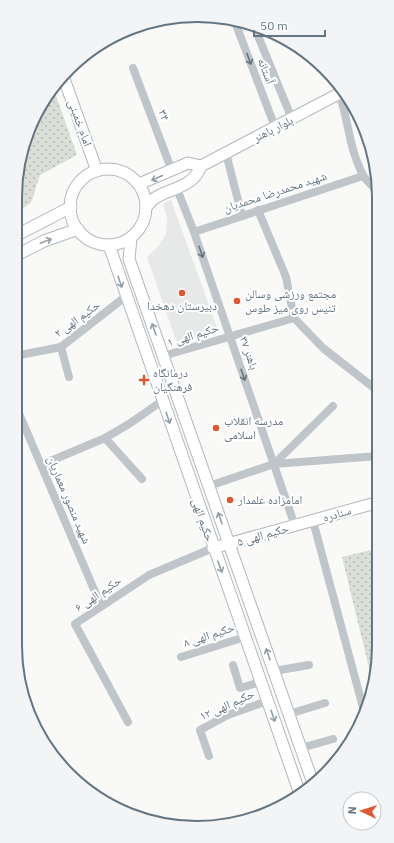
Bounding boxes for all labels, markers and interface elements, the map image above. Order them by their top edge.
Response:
scale bar [254,12,325,38]
text: 50 m [260,18,288,33]
one-way arrow [245,52,253,64]
street label: آستانه [255,56,279,87]
street label: امام خمینی [64,97,96,149]
street label: ۳۴ [156,107,173,123]
street label: بلوار باهنر [249,112,295,146]
street label: شهید محمدرضا محمدیان [221,168,329,215]
one-way arrow [151,174,163,182]
one-way arrow [39,236,51,244]
one-way arrow [198,245,205,258]
one-way arrow [117,276,125,288]
place label: مجتمع ورزشی وسالن تنیس روی میز طوس [245,286,336,315]
marker: دبیرستان دهخدا [177,288,187,298]
marker: مجتمع ورزشی وسالن تنیس روی میز طوس [232,296,242,306]
street label: حکیم الهی ۲ [51,297,103,341]
place label: دبیرستان دهخدا [147,298,217,313]
street label: حکیم الهی ۱ [165,319,221,350]
one-way arrow [150,323,157,336]
street label: باهنر ۳۷ [236,334,262,372]
place label: درمانگاه فرهنگیان [153,365,192,394]
one-way arrow [240,368,247,381]
marker: درمانگاه فرهنگیان [138,374,150,386]
one-way arrow [165,411,172,424]
place label: مدرسه انقلاب اسلامی [224,413,283,442]
marker: مدرسه انقلاب اسلامی [211,423,221,433]
street label: شهید منصور معماریان [44,454,95,546]
place label: امامزاده علمدار [237,492,303,507]
marker: امامزاده علمدار [225,495,235,505]
street label: حکیم الهی [188,496,218,544]
street label: سنادره [321,502,353,525]
one-way arrow [216,512,224,524]
street label: حکیم الهی ۵ [235,520,291,550]
one-way arrow [217,561,224,574]
street label: حکیم الهی ۶ [72,572,125,615]
street label: حکیم الهی ۸ [181,619,237,651]
one-way arrow [264,647,271,660]
street label: حکیم الهی ۱۲ [197,686,257,724]
one-way arrow [269,710,277,722]
north arrow [342,791,382,831]
text: N [345,806,359,815]

